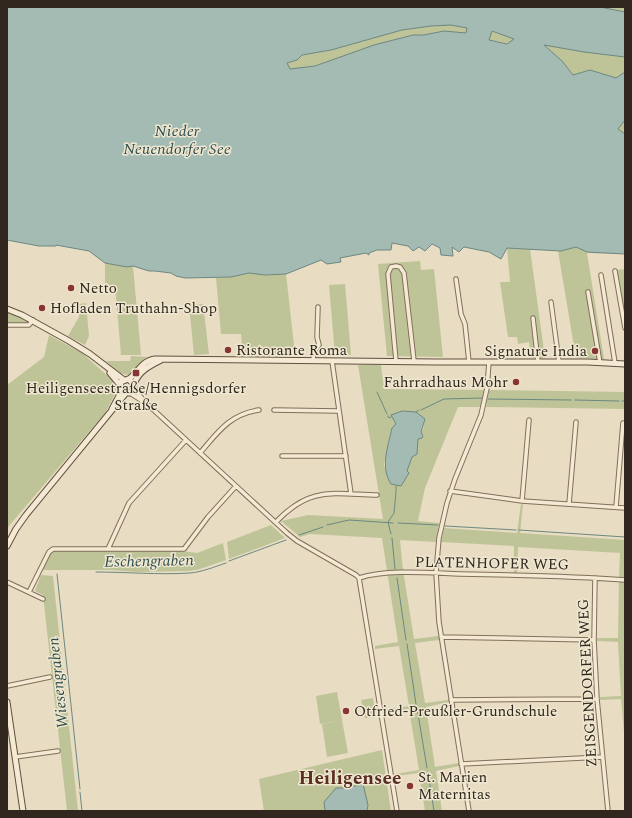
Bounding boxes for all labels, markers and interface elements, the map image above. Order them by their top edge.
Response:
water label: Nieder Neuendorfer See [123,119,231,161]
place label: Netto [79,277,117,300]
marker: Netto [66,283,76,293]
place label: Hofladen Truthahn-Shop [50,297,217,320]
marker: Hofladen Truthahn-Shop [37,303,47,313]
place label: Ristorante Roma [236,339,348,362]
place label: Signature India [485,340,588,363]
marker: Ristorante Roma [223,345,233,355]
marker: Signature India [590,346,600,356]
marker: Heiligenseestraße/Hennigsdorfer Straße [131,368,141,378]
place label: Fahrradhaus Mohr [384,371,508,394]
place label: Heiligenseestraße/Hennigsdorfer Straße [26,377,246,417]
marker: Fahrradhaus Mohr [511,377,521,387]
water label: Eschengraben [104,548,195,574]
street label: PLATENHOFER WEG [415,551,569,576]
street label: ZEISGENDORFER WEG [572,598,603,768]
water label: Wiesengraben [41,636,75,730]
place label: Otfried-Preußler-Grundschule [354,700,557,723]
marker: Otfried-Preußler-Grundschule [341,706,351,716]
district label: Heiligensee [299,764,401,793]
place label: St. Marien Maternitas [418,766,491,806]
marker: St. Marien Maternitas [405,781,415,791]

